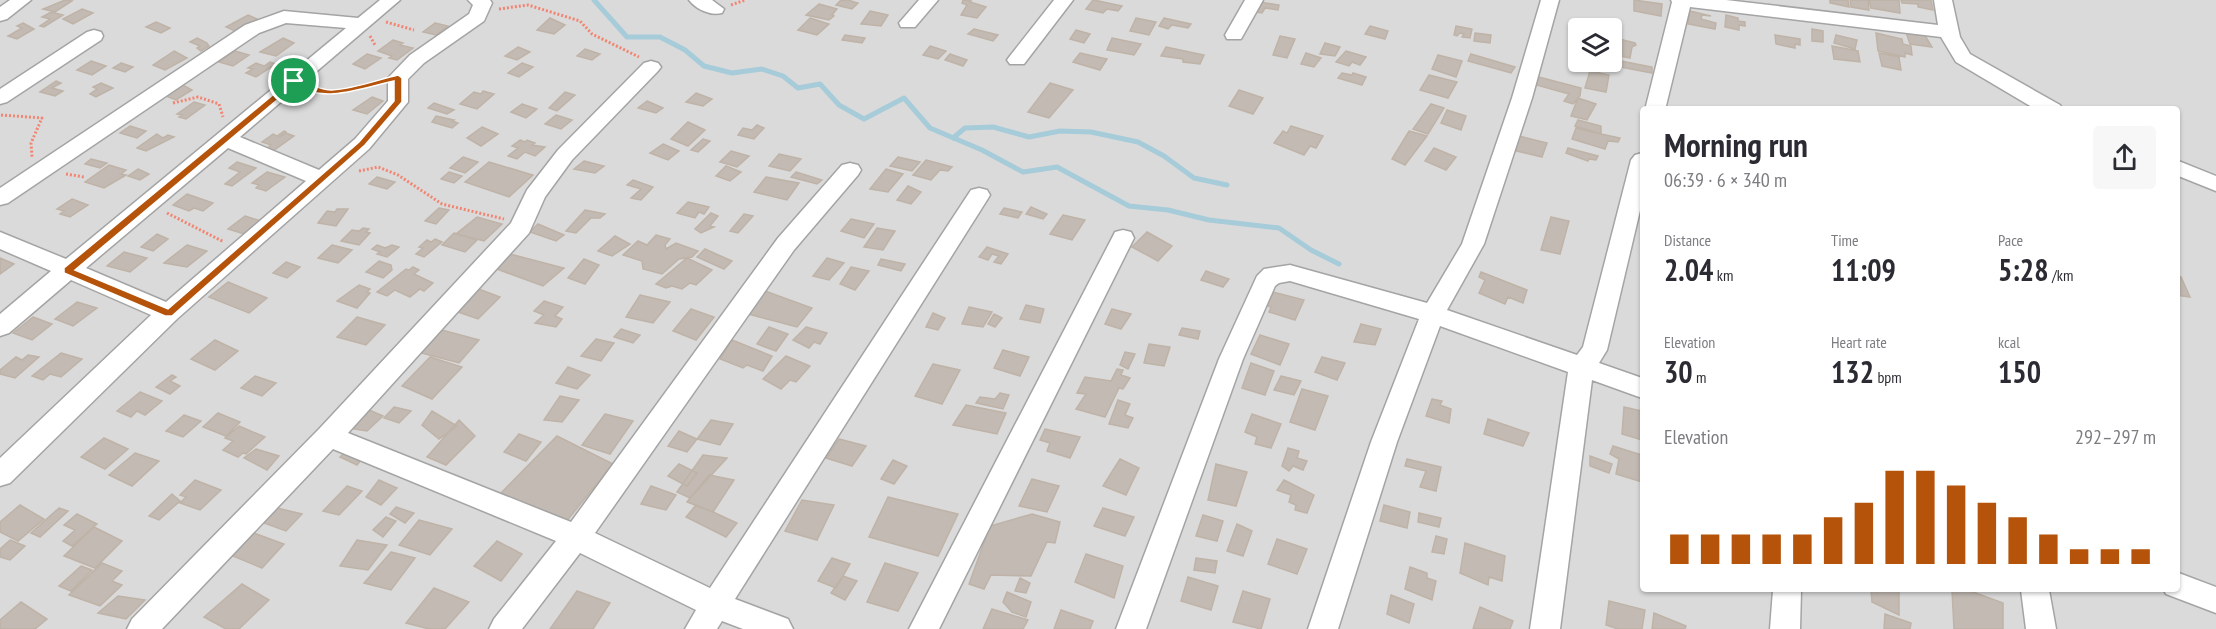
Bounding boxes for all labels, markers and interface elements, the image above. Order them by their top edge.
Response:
map controls [1568,18,1622,72]
button: layers [1568,18,1622,72]
pin [268,55,319,106]
icon: arrive [277,64,310,97]
text: Morning run [1664,123,1808,166]
button: share [2093,126,2156,189]
text: 06:39 · 6 × 340 m [1664,167,1787,193]
text: Distance [1664,230,1711,250]
text: Time [1831,230,1859,250]
text: Pace [1998,230,2023,250]
text: 2.04 [1664,250,1713,289]
text: 11:09 [1831,250,1896,289]
text: 5:28 [1998,250,2049,289]
text: km [1713,265,1733,285]
text: /km [2049,265,2073,285]
text: Elevation [1664,332,1715,352]
text: Heart rate [1831,332,1887,352]
text: kcal [1998,332,2020,352]
text: 30 [1664,352,1693,391]
text: 132 [1831,352,1874,391]
text: 150 [1998,352,2041,391]
text: m [1693,367,1707,387]
text: bpm [1874,367,1902,387]
text: Elevation [1664,424,1728,450]
text: 292–297 m [2075,424,2156,450]

